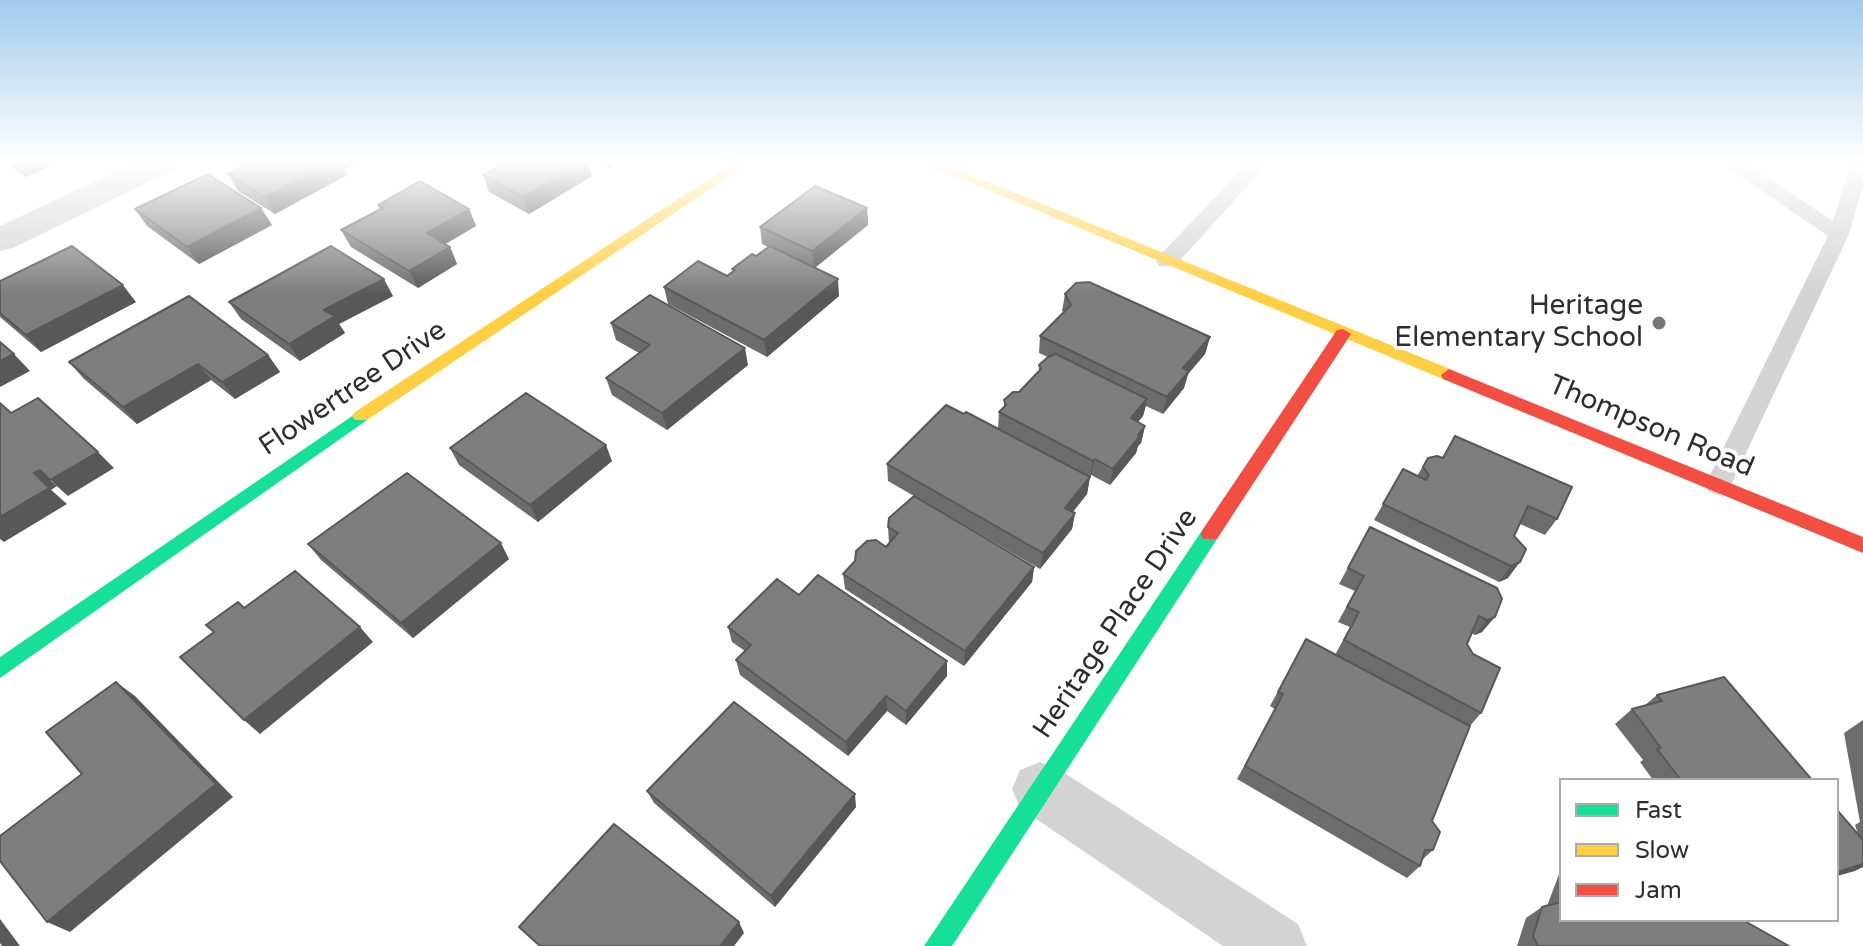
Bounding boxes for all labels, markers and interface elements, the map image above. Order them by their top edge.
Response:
place label: Heritage Elementary School [1394,290,1643,356]
street label: Flowertree Drive [253,314,453,464]
marker: Heritage Elementary School [1650,314,1668,332]
street label: Thompson Road [1543,369,1759,485]
street label: Heritage Place Drive [1027,503,1205,745]
legend [1559,778,1839,922]
text: Fast [1635,796,1682,825]
text: Slow [1635,836,1689,865]
text: Jam [1635,876,1682,905]

